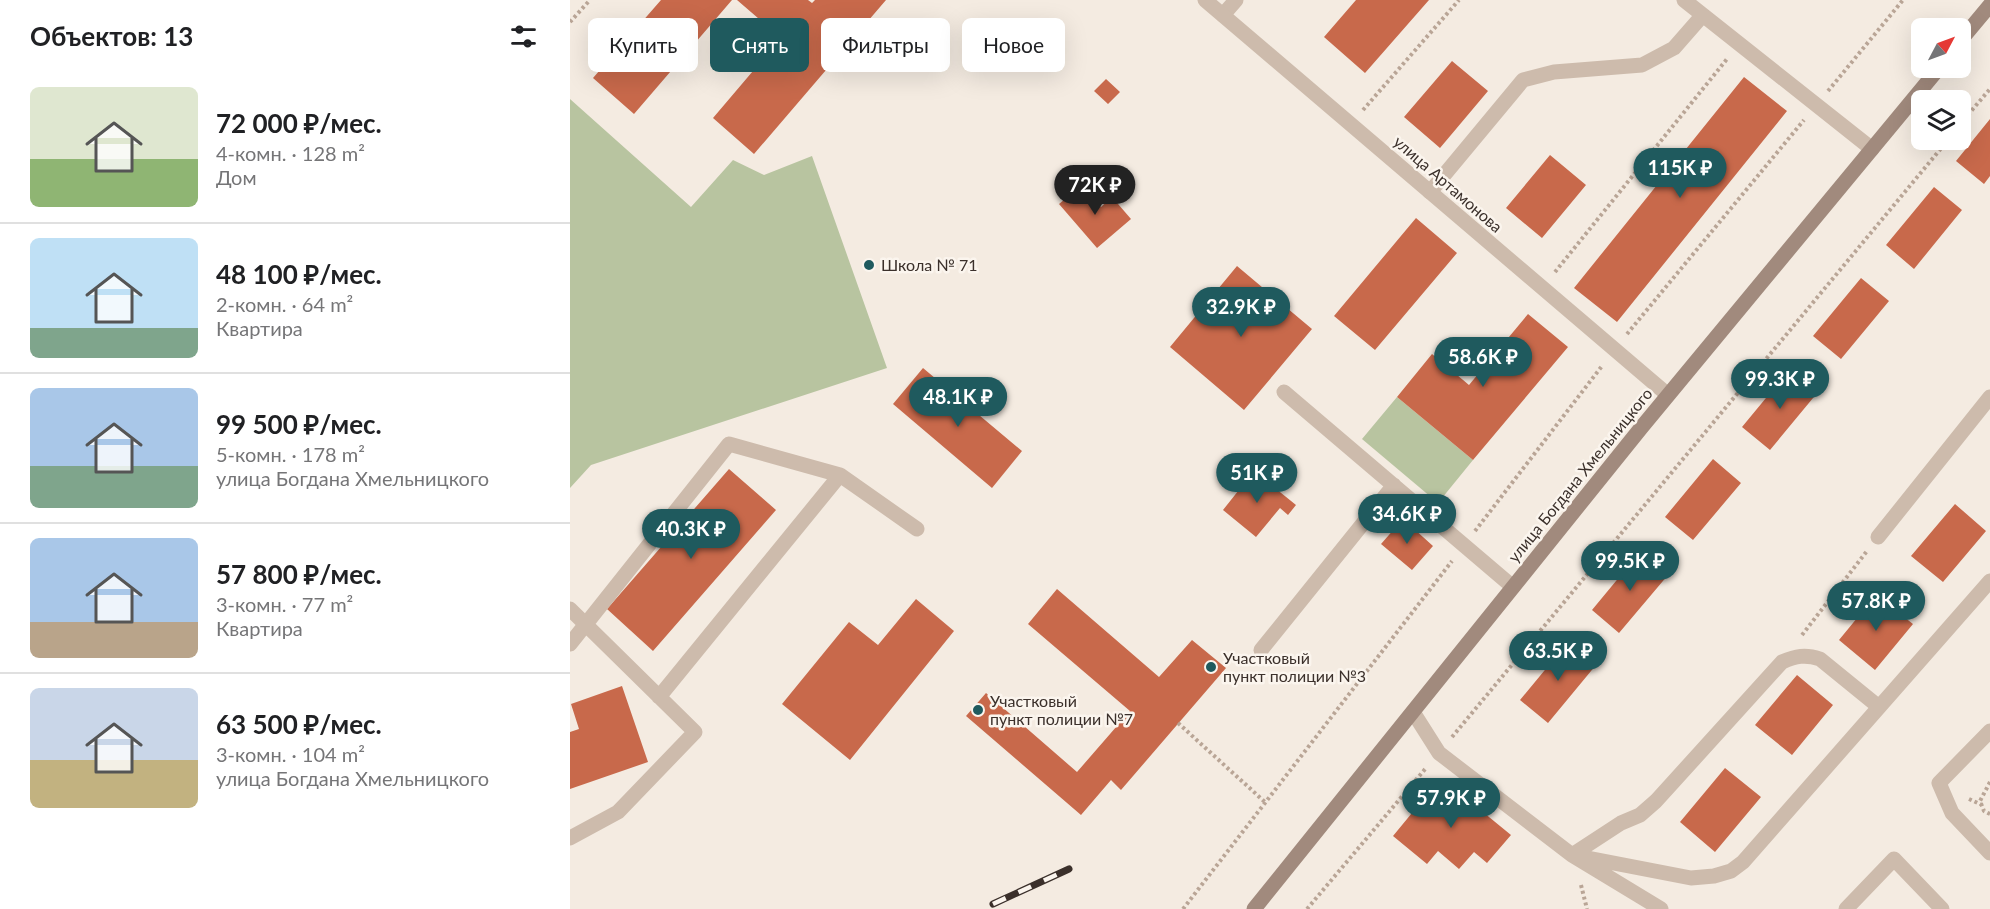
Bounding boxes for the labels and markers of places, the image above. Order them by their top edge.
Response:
pin: 115K ₽ [1631,148,1729,199]
pin: 72K ₽ [1053,165,1137,216]
place label: Школа № 71 [881,255,977,274]
marker: Школа № 71 [862,258,876,272]
pin: 32.9K ₽ [1186,287,1296,338]
pin: 58.6K ₽ [1428,337,1538,388]
pin: 99.3K ₽ [1725,359,1835,410]
pin: 48.1K ₽ [903,377,1013,428]
pin: 51K ₽ [1215,453,1299,504]
pin: 34.6K ₽ [1352,494,1462,545]
pin: 40.3K ₽ [636,509,746,560]
pin: 99.5K ₽ [1575,541,1685,592]
pin: 57.8K ₽ [1821,581,1931,632]
pin: 63.5K ₽ [1503,631,1613,682]
place label: Участковый пункт полиции №3 [1223,648,1366,685]
marker: Участковый пункт полиции №3 [1204,660,1218,674]
place label: Участковый пункт полиции №7 [990,691,1133,728]
marker: Участковый пункт полиции №7 [971,703,985,717]
pin: 57.9K ₽ [1396,778,1506,829]

